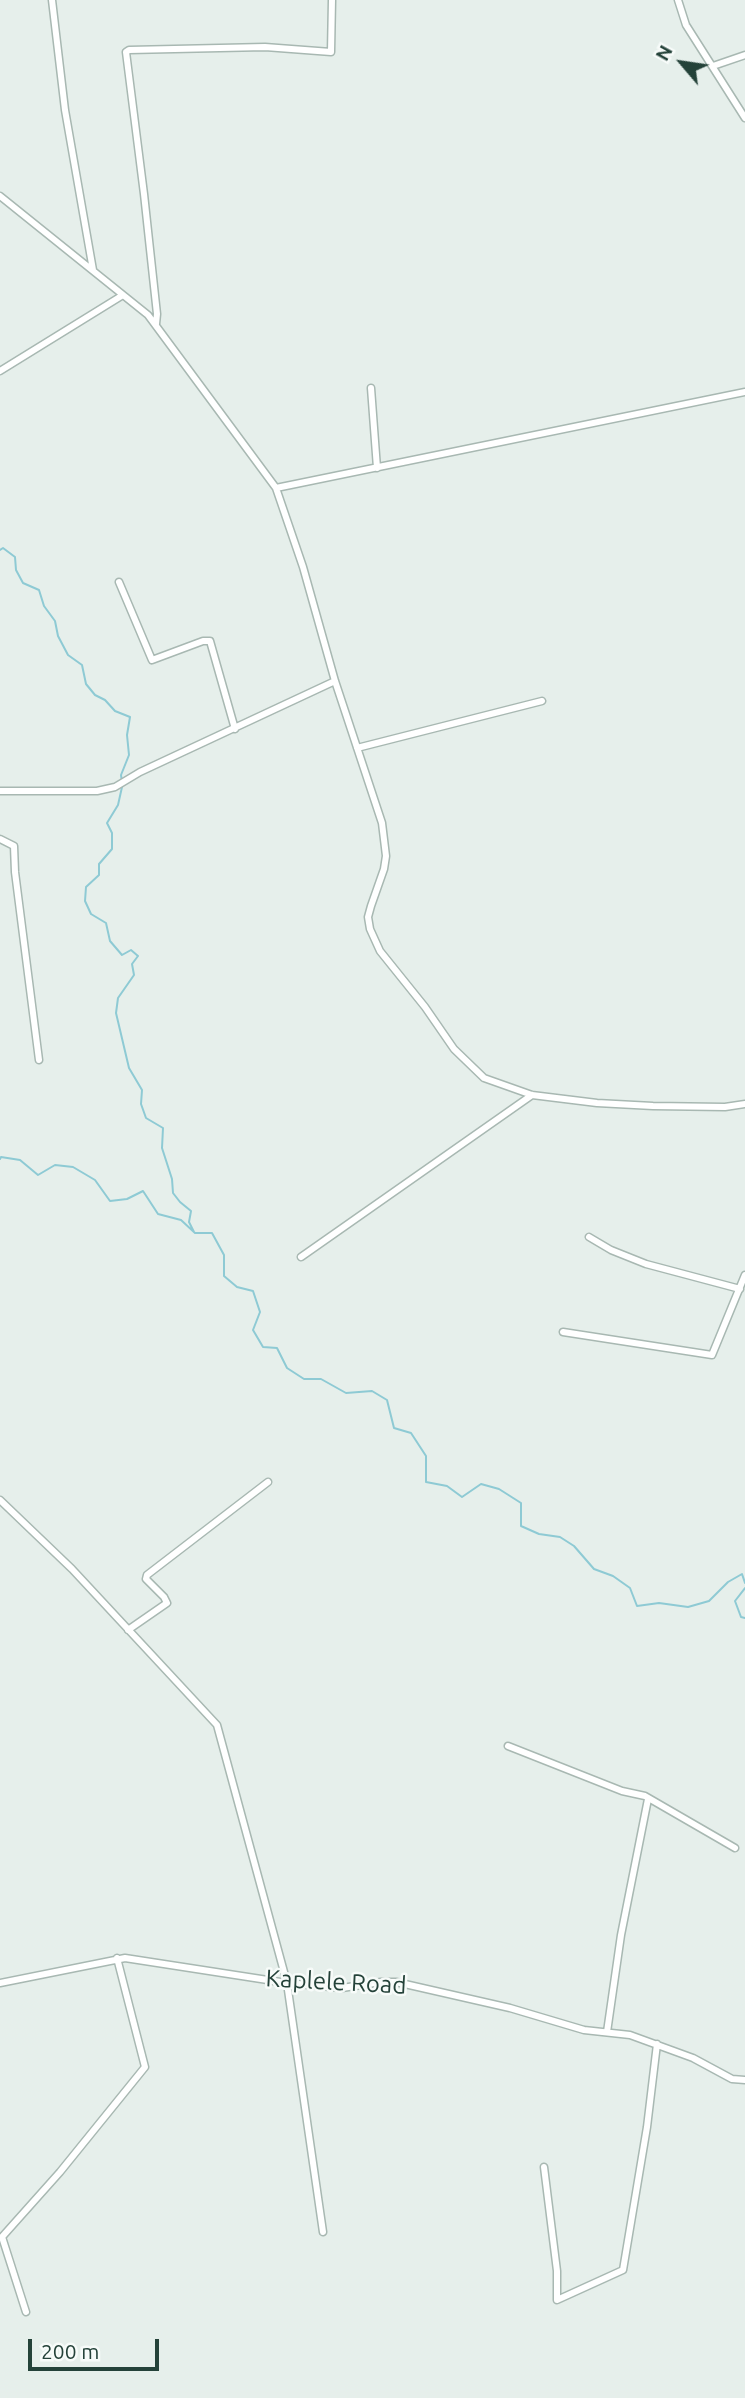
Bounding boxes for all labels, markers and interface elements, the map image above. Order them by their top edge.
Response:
north arrow [647,28,717,98]
text: N [651,41,677,64]
street label: Kaplele Road [265,1964,407,2000]
scale bar [32,2324,163,2368]
text: 200 m [41,2339,99,2363]

